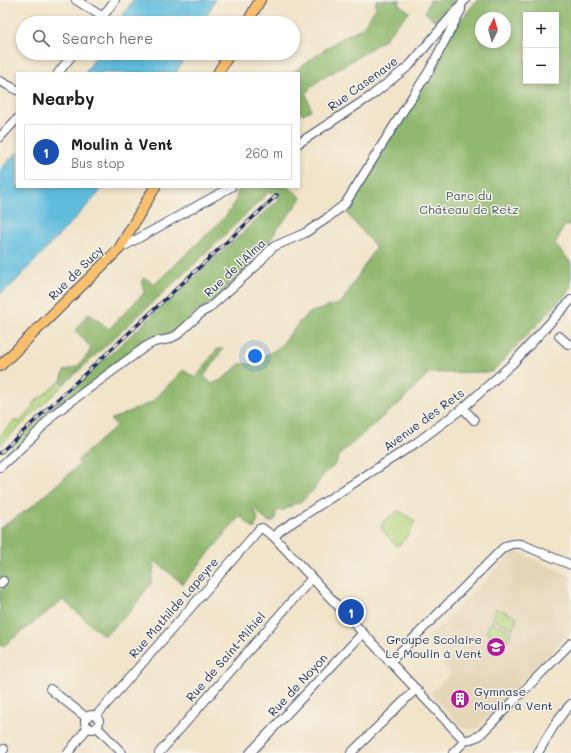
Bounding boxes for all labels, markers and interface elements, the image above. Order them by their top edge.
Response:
north arrow [475,12,511,48]
map controls [523,12,559,84]
button: + [523,12,559,48]
search box [16,16,300,60]
icon: search [30,27,52,49]
text: Search here [62,28,153,48]
button: − [523,48,559,84]
street label: Rue Casenave [324,52,401,114]
text: Nearby [32,87,94,109]
text: Moulin à Vent [71,134,173,154]
text: 1 [43,144,49,161]
text: 260 m [245,144,283,161]
text: Bus stop [71,154,124,171]
park label: Parc du Château de Retz [419,187,519,217]
street label: Rue de l'Alma [200,235,268,300]
street label: Rue de Sucy [45,242,106,303]
your location [245,346,265,366]
street label: Avenue des Rets [380,384,467,454]
street label: Rue Mathilde Lapeyre [125,554,221,661]
pin: 1 [338,597,364,627]
street label: Rue de Saint-Mihiel [182,608,268,704]
place label: Groupe Scolaire Le Moulin à Vent [386,631,482,661]
school or university icon: Groupe Scolaire Le Moulin à Vent [485,636,507,658]
street label: Rue de Noyon [264,649,331,719]
place label: Gymnase Moulin à Vent [474,683,553,713]
building icon: Gymnase Moulin à Vent [449,688,471,710]

